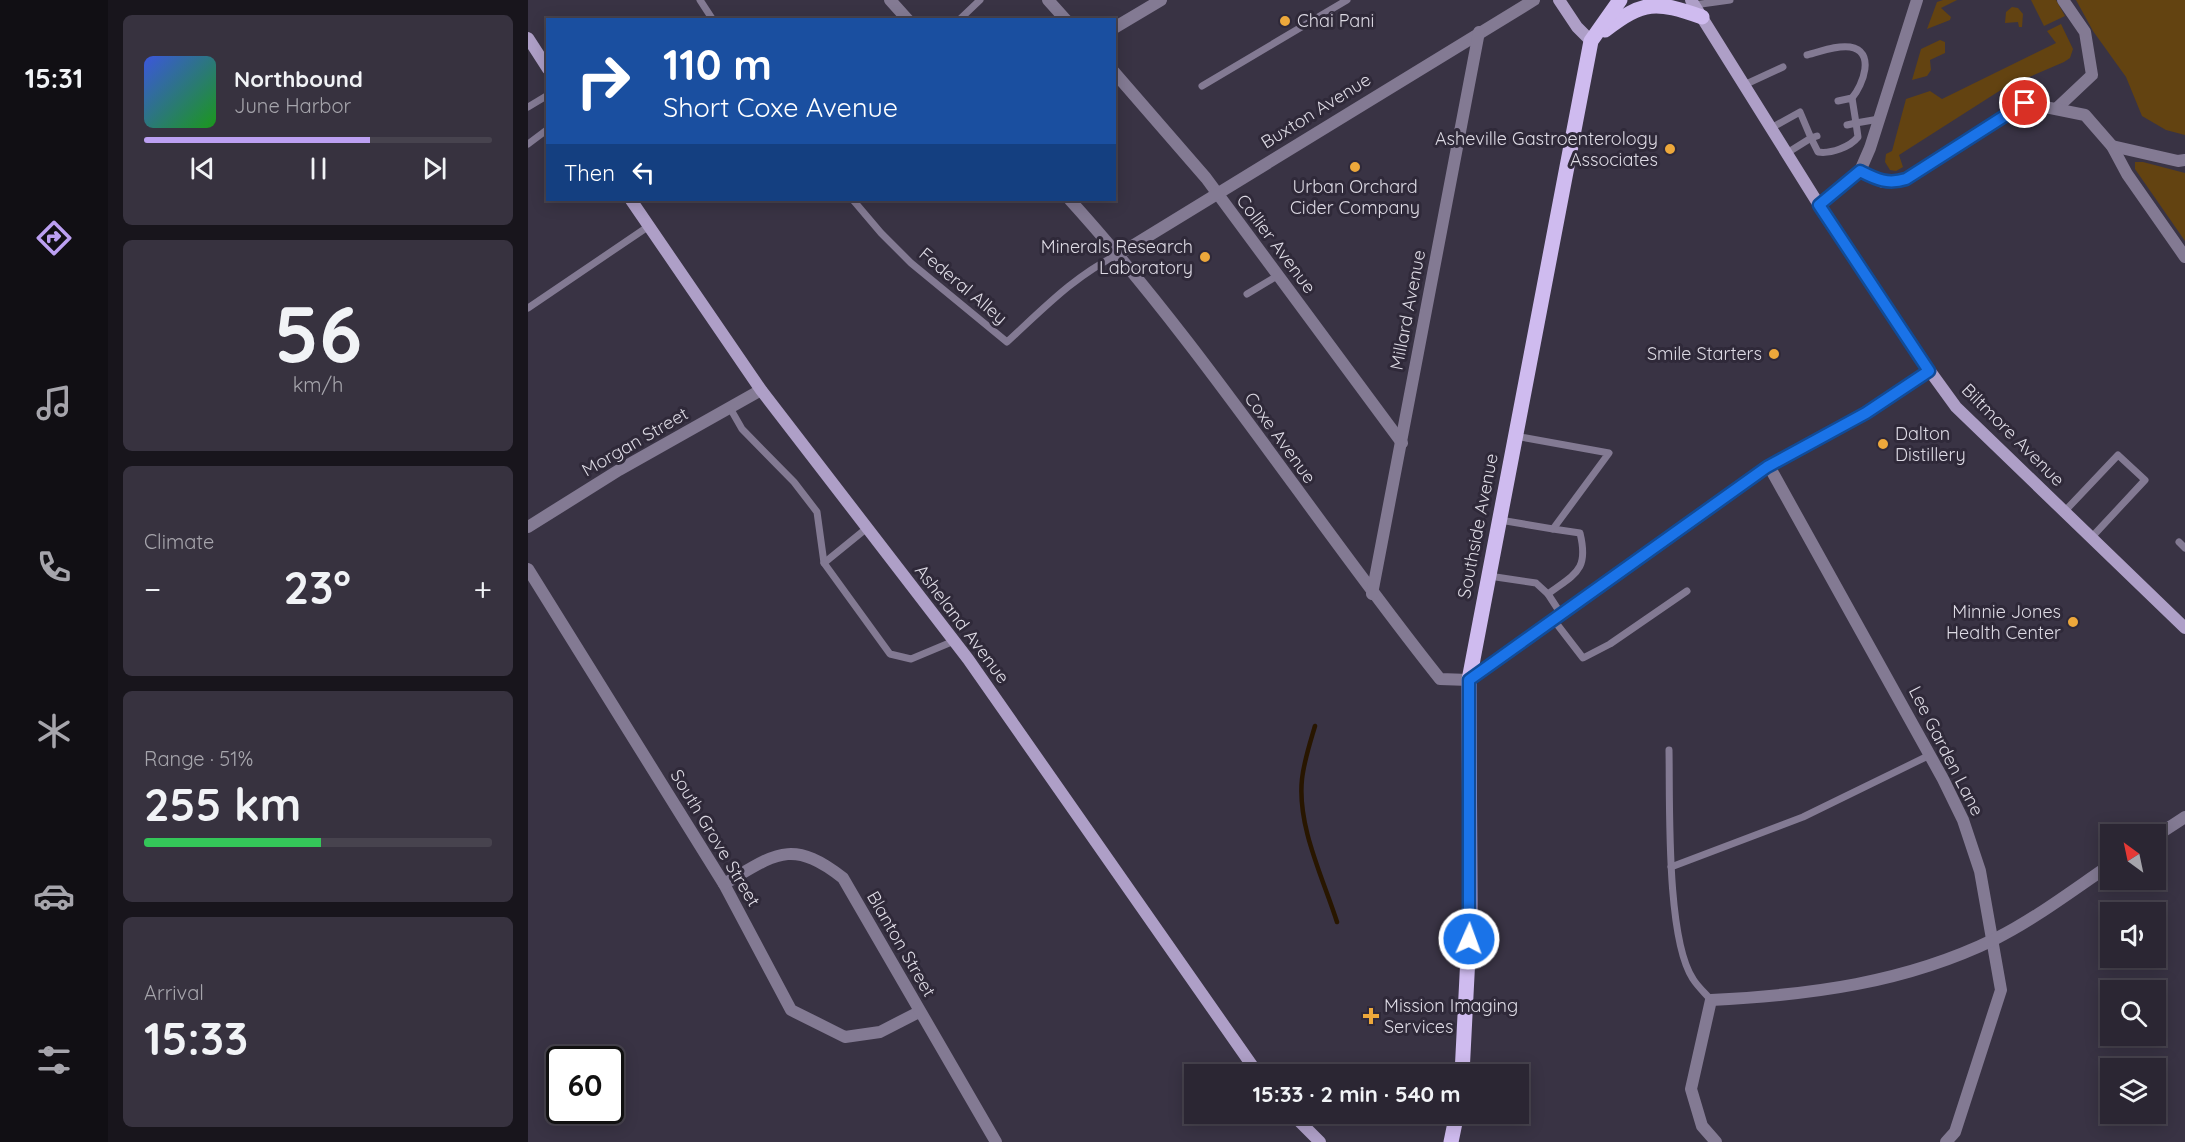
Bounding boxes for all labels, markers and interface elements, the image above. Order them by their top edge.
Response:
place label: Chai Pani [1297,9,1374,32]
marker: Chai Pani [1278,14,1292,28]
text: 110 m [663,38,772,91]
icon: right [564,42,642,120]
text: 15:31 [25,61,83,95]
text: Northbound [234,65,363,93]
street label: Buxton Avenue [1256,68,1375,154]
pin [1999,77,2050,128]
icon: arrive [2008,86,2041,119]
text: Short Coxe Avenue [663,90,898,124]
text: June Harbor [234,93,351,118]
place label: Asheville Gastroenterology Associates [1435,127,1658,171]
marker: Asheville Gastroenterology Associates [1663,142,1677,156]
icon: previous [186,152,219,185]
icon: pause [302,152,335,185]
icon: next [418,152,451,185]
icon: left [627,156,660,189]
text: Then [564,159,615,187]
marker: Urban Orchard Cider Company [1348,160,1362,174]
place label: Urban Orchard Cider Company [1290,175,1420,219]
street label: Collier Avenue [1232,190,1321,298]
icon: directions [33,217,75,259]
place label: Minerals Research Laboratory [1041,235,1193,279]
street label: Federal Alley [915,242,1012,329]
street label: Millard Avenue [1385,248,1430,372]
marker: Minerals Research Laboratory [1198,250,1212,264]
text: 56 [274,284,362,382]
place label: Smile Starters [1647,342,1762,365]
marker: Smile Starters [1767,347,1781,361]
text: km/h [293,372,343,397]
street label: Biltmore Avenue [1957,378,2070,491]
icon: music [33,382,75,424]
street label: Coxe Avenue [1239,387,1321,488]
street label: Morgan Street [577,402,692,481]
place label: Dalton Distillery [1895,422,1966,466]
marker: Dalton Distillery [1876,437,1890,451]
street label: Southside Avenue [1452,451,1503,600]
text: Climate [144,529,214,554]
icon: phone [33,546,75,588]
text: 23° [284,559,351,615]
street label: Asheland Avenue [910,560,1015,688]
text: − [144,568,161,609]
text: + [473,568,492,609]
place label: Minnie Jones Health Center [1946,600,2061,644]
marker: Minnie Jones Health Center [2066,615,2080,629]
street label: Lee Garden Lane [1904,682,1989,819]
icon: climate [33,710,75,752]
text: Range · 51% [144,746,253,771]
street label: South Grove Street [665,765,765,911]
text: 255 km [144,776,301,832]
north arrow [2100,824,2166,890]
map controls [2100,824,2166,1124]
icon: car [33,875,75,917]
street label: Blanton Street [862,887,941,1001]
button: sound [2100,902,2166,968]
position arrow [1437,907,1501,971]
text: Arrival [144,980,204,1005]
button: search [2100,980,2166,1046]
place label: Mission Imaging Services [1384,994,1518,1038]
marker: Mission Imaging Services [1362,1007,1380,1025]
text: 15:33 [144,1010,248,1066]
icon: filters [33,1039,75,1081]
speed limit sign: 60 [546,1046,624,1124]
button: layers [2100,1058,2166,1124]
text: 15:33 · 2 min · 540 m [1252,1080,1461,1108]

